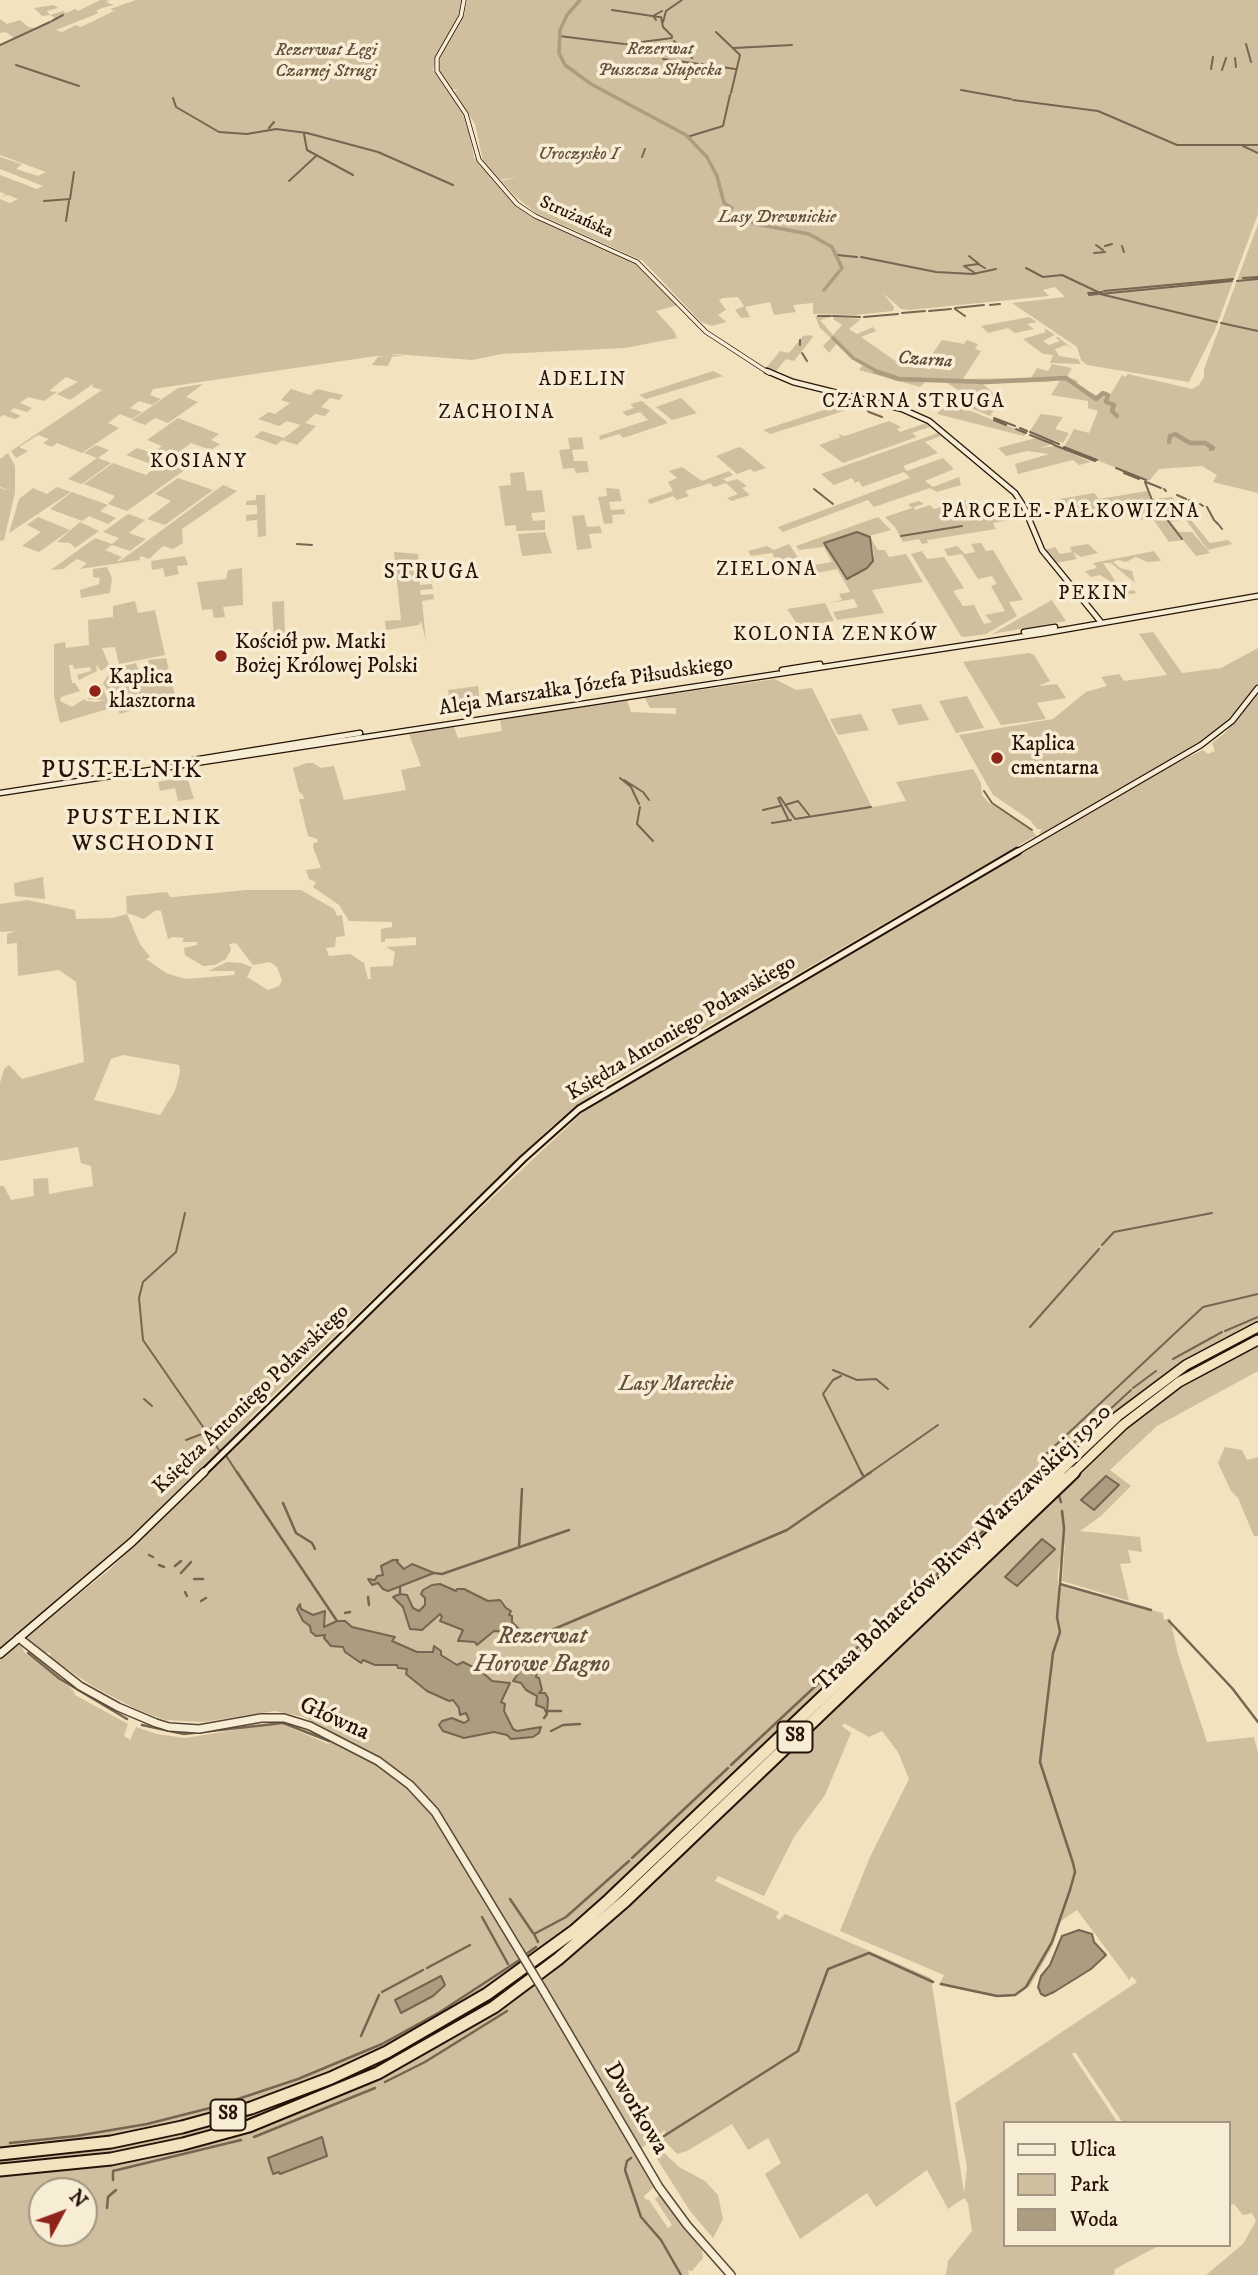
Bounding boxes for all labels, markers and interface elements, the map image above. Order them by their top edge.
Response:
park label: Rezerwat Puszcza Słupecka [598,39,722,82]
park label: Rezerwat Łęgi Czarnej Strugi [275,40,377,82]
park label: Uroczysko I [538,144,618,166]
street label: Strużańska [536,192,616,244]
park label: Lasy Drewnickie [718,207,836,229]
water label: Czarna [897,348,953,374]
district label: ADELIN [539,370,627,392]
district label: CZARNA STRUGA [824,392,1004,414]
district label: ZACHOINA [440,403,554,425]
district label: KOSIANY [151,452,247,474]
district label: PARCELE-PAŁKOWIZNA [944,502,1198,524]
district label: ZIELONA [717,560,817,582]
district label: STRUGA [384,561,480,587]
district label: PEKIN [1059,584,1129,606]
district label: KOLONIA ZENKÓW [735,625,937,647]
place label: Kościół pw. Matki Bożej Królowej Polski [235,631,418,681]
marker: Kościół pw. Matki Bożej Królowej Polski [213,648,229,664]
street label: Aleja Marszałka Józefa Piłsudskiego [437,651,735,723]
place label: Kaplica klasztorna [109,666,195,716]
marker: Kaplica klasztorna [87,683,103,699]
place label: Kaplica cmentarna [1011,733,1099,783]
marker: Kaplica cmentarna [989,750,1005,766]
district label: PUSTELNIK [42,758,202,786]
district label: PUSTELNIK WSCHODNI [67,805,221,859]
street label: Księdza Antoniego Poławskiego [563,951,801,1107]
street label: Księdza Antoniego Poławskiego [149,1300,355,1500]
park label: Lasy Mareckie [619,1373,733,1399]
street label: Trasa Bohaterów Bitwy Warszawskiej 1920 [809,1399,1119,1699]
park label: Rezerwat Horowe Bagno [474,1624,610,1680]
street label: Główna [295,1692,373,1748]
road number: S8 [778,1722,812,1752]
street label: Dworkowa [596,2058,674,2160]
road number: S8 [210,2100,246,2130]
legend [1002,2121,1230,2247]
text: Ulica [1070,2137,1116,2163]
text: Park [1070,2172,1109,2198]
north arrow [28,2177,98,2247]
text: N [64,2186,92,2213]
text: Woda [1070,2207,1118,2233]

